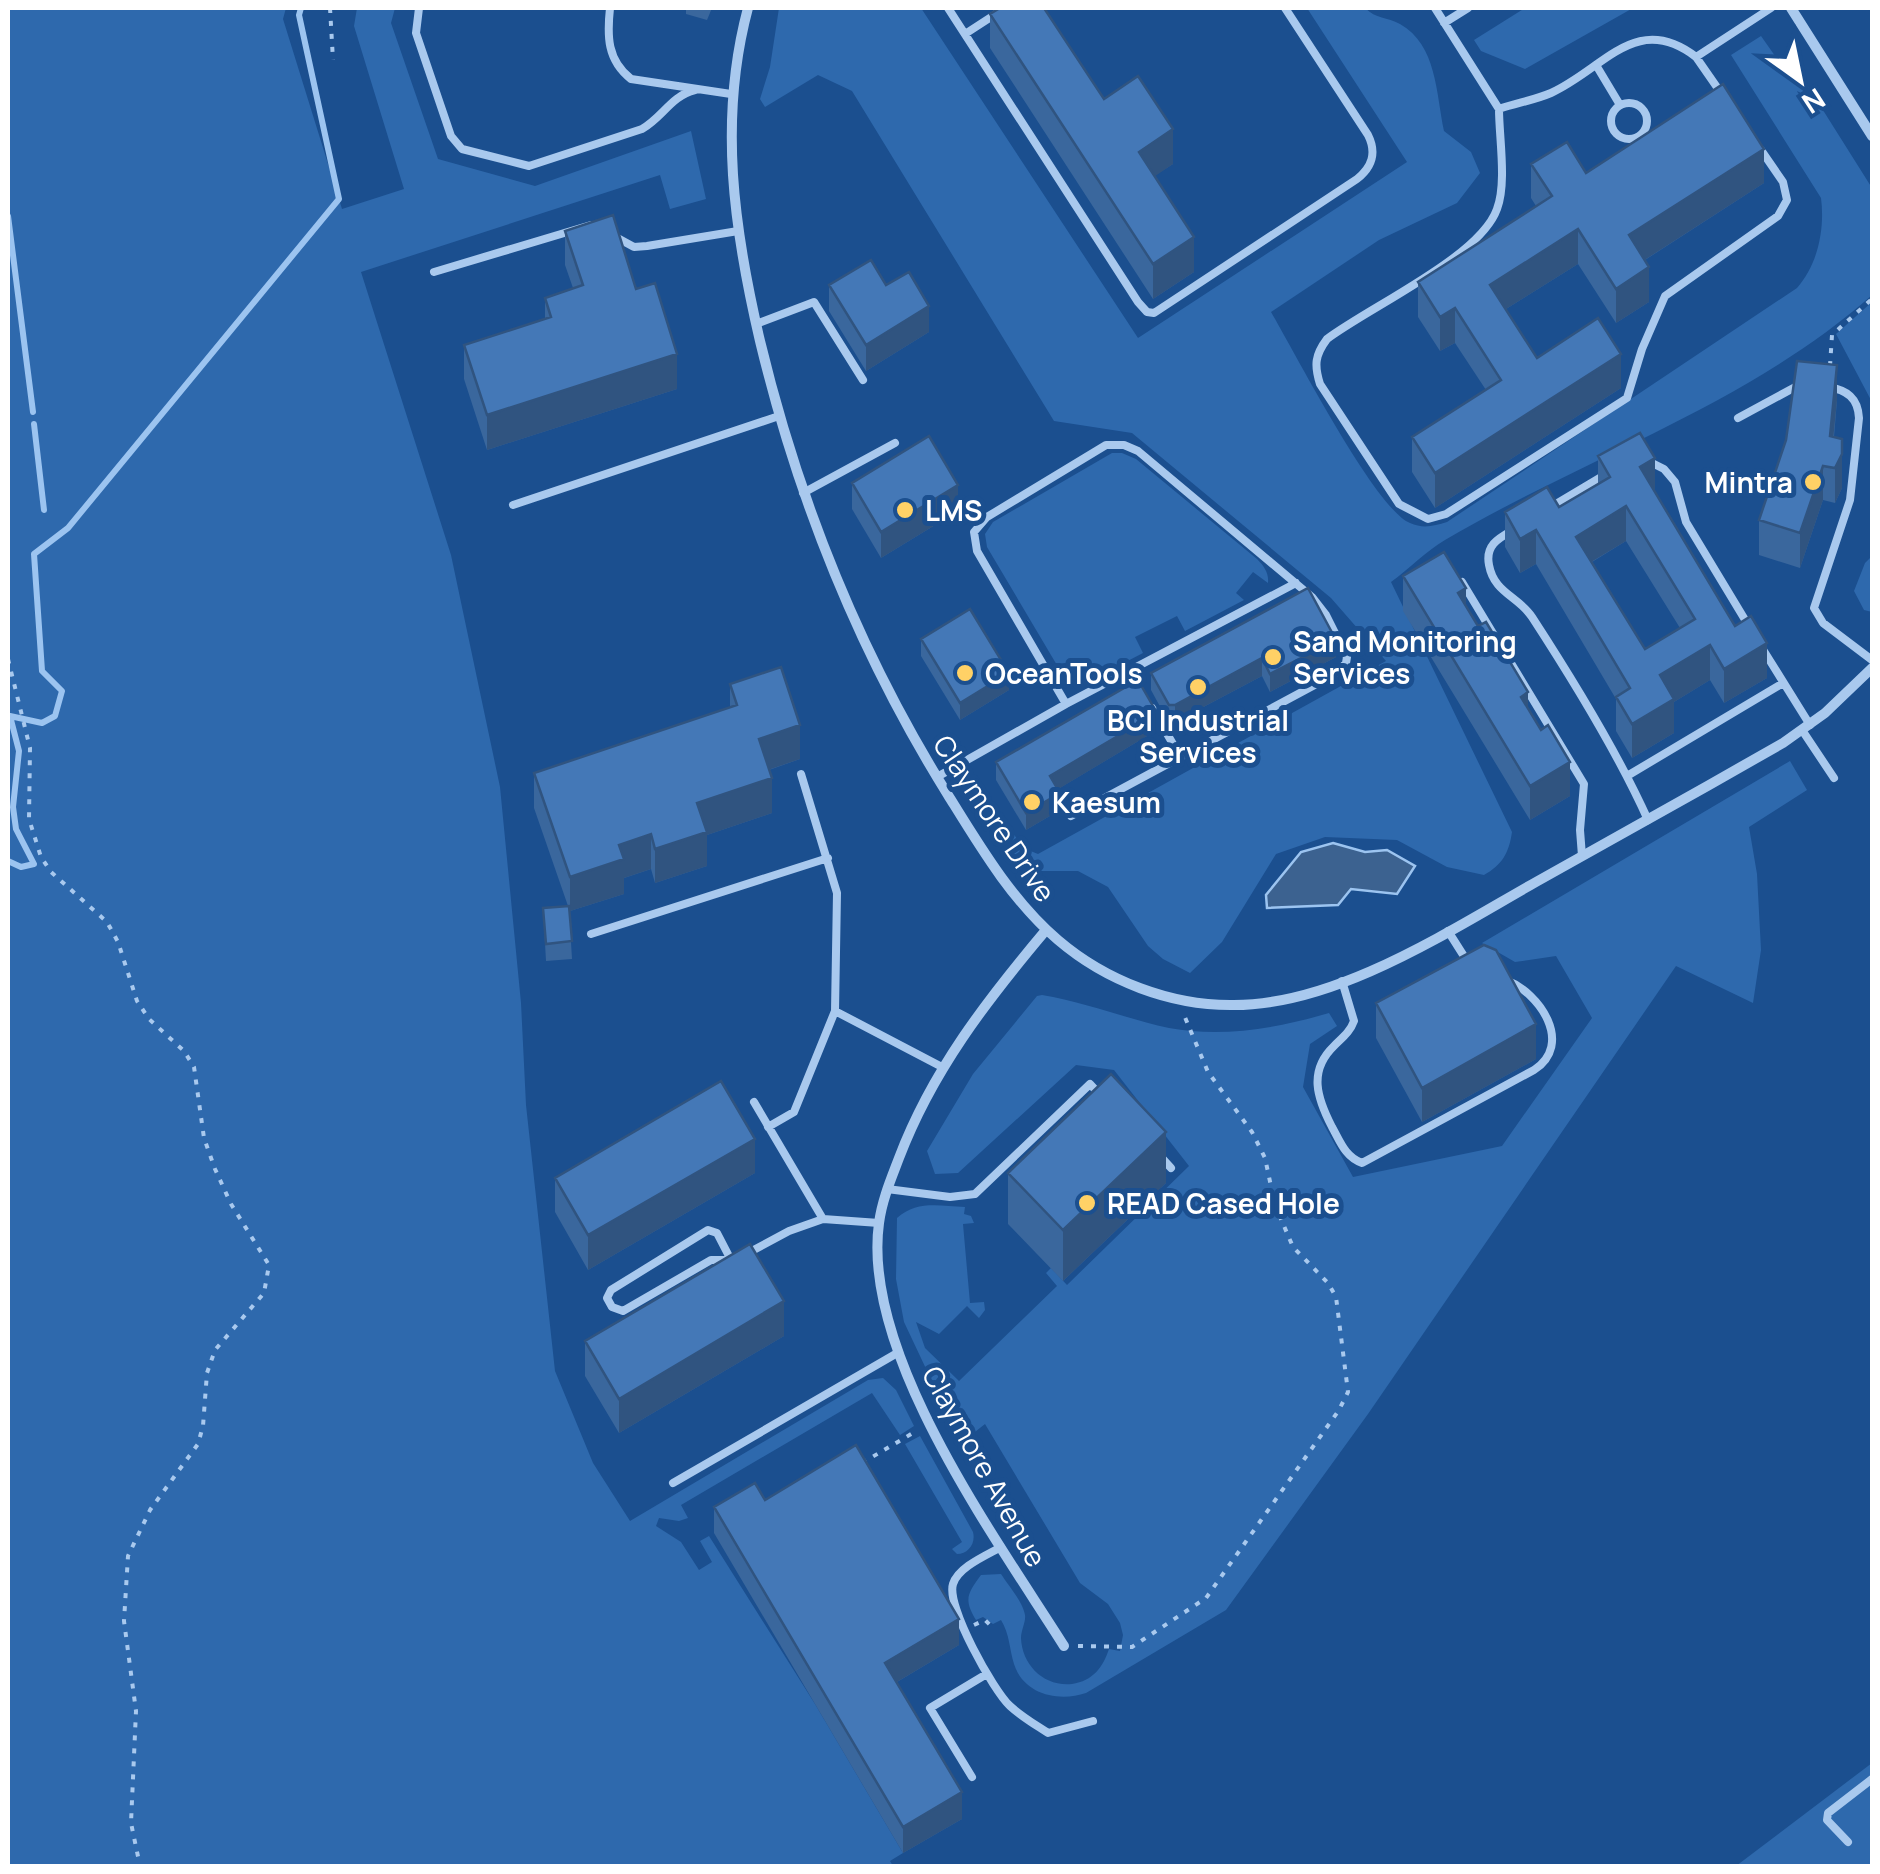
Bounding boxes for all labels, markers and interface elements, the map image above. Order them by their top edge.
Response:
north arrow [1750,30,1850,130]
text: N [1795,80,1833,123]
place label: Mintra [1705,463,1793,501]
marker: Mintra [1802,471,1824,493]
place label: LMS [925,491,982,529]
marker: LMS [894,499,916,521]
place label: Sand Monitoring Services [1293,622,1517,692]
marker: Sand Monitoring Services [1262,646,1284,668]
place label: OceanTools [985,654,1143,692]
marker: OceanTools [954,662,976,684]
marker: BCI Industrial Services [1187,676,1209,698]
place label: BCI Industrial Services [1107,701,1289,771]
street label: Claymore Drive [925,727,1065,909]
place label: Kaesum [1052,783,1161,821]
marker: Kaesum [1021,791,1043,813]
place label: READ Cased Hole [1107,1184,1340,1222]
marker: READ Cased Hole [1076,1192,1098,1214]
street label: Claymore Avenue [914,1359,1056,1573]

